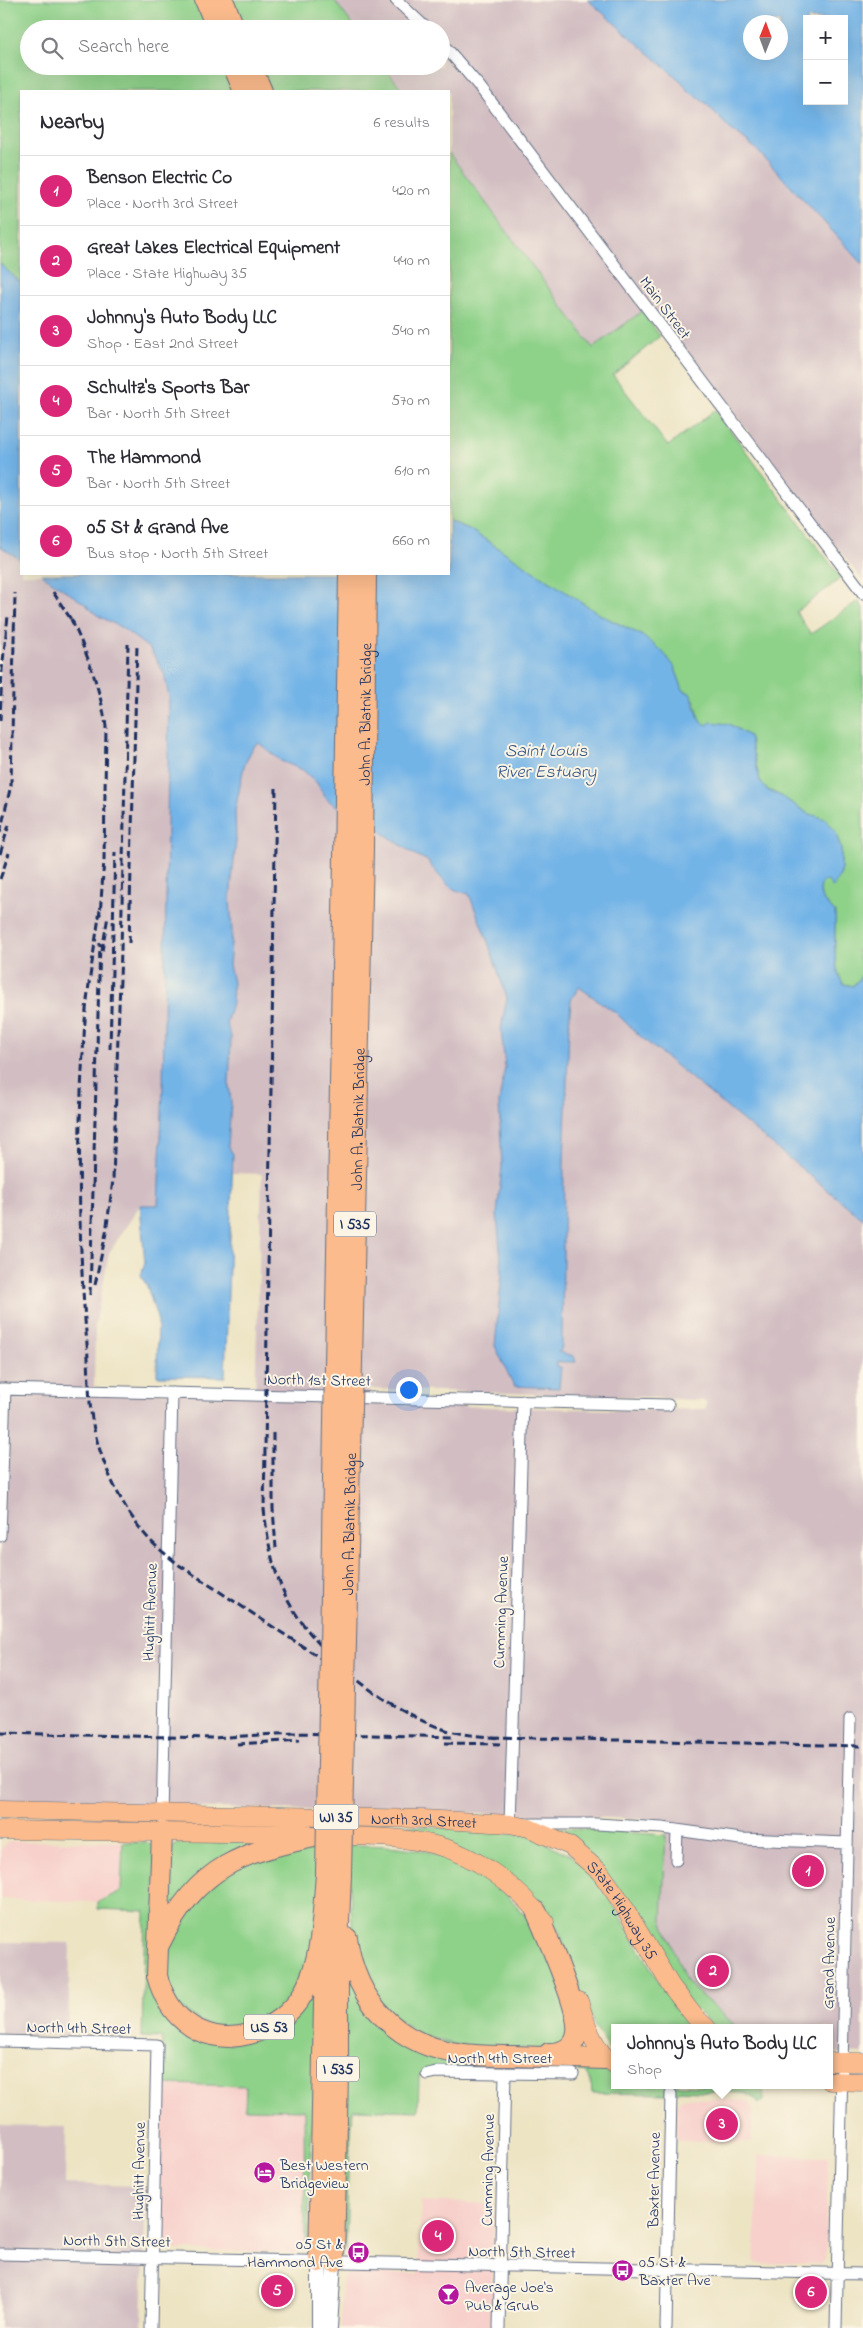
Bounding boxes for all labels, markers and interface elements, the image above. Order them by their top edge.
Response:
north arrow [743,15,788,60]
map controls [803,15,848,105]
button: + [803,15,848,60]
search box [20,20,450,75]
icon: search [38,34,66,62]
text: Search here [78,34,169,61]
button: − [803,60,848,105]
text: Nearby [40,108,104,138]
text: 6 results [373,111,430,135]
text: Benson Electric Co [87,165,232,192]
text: 1 [53,179,59,203]
text: 420 m [392,179,430,203]
text: Place · North 3rd Street [87,192,238,216]
text: Great Lakes Electrical Equipment [87,235,340,262]
text: 2 [52,249,60,273]
text: 440 m [393,249,430,273]
text: Place · State Highway 35 [87,262,247,286]
street label: Main Street [633,272,696,345]
text: Johnny's Auto Body LLC [87,305,277,332]
text: 3 [53,319,59,343]
text: 540 m [391,319,430,343]
text: Shop · East 2nd Street [87,332,238,356]
text: Schultz's Sports Bar [87,375,249,402]
text: 4 [53,389,59,413]
text: 570 m [391,389,430,413]
text: Bar · North 5th Street [87,402,230,426]
text: The Hammond [87,445,201,472]
text: 5 [51,459,61,483]
text: 610 m [395,459,430,483]
text: Bar · North 5th Street [87,472,230,496]
text: 05 St & Grand Ave [87,515,229,542]
text: 6 [52,529,60,553]
text: 660 m [393,529,430,553]
text: Bus stop · North 5th Street [87,542,268,566]
street label: John A. Blatnik Bridge [354,642,379,786]
water label: Saint Louis River Estuary [496,739,597,786]
street label: John A. Blatnik Bridge [346,1047,373,1191]
road number: I 535 [334,1212,376,1236]
street label: North 1st Street [267,1368,372,1394]
your location [396,1377,422,1403]
street label: John A. Blatnik Bridge [337,1452,364,1596]
street label: Cumming Avenue [488,1555,516,1669]
street label: Hughitt Avenue [137,1562,165,1661]
road number: WI 35 [314,1804,358,1830]
street label: North 3rd Street [371,1808,478,1836]
pin: 1 [792,1852,824,1890]
street label: State Highway 35 [581,1855,663,1965]
street label: Grand Avenue [817,1916,843,2009]
pin: 2 [697,1952,729,1990]
road number: US 53 [244,2014,294,2040]
street label: North 4th Street [26,2016,132,2042]
popup [611,2024,833,2089]
text: Johnny's Auto Body LLC [627,2031,817,2058]
street label: North 4th Street [448,2047,553,2071]
road number: I 535 [317,2056,359,2082]
text: Shop [627,2058,662,2082]
pin: 3 [706,2105,738,2143]
street label: Cumming Avenue [476,2113,502,2227]
street label: Hughitt Avenue [127,2121,153,2220]
street label: Baxter Avenue [642,2131,668,2229]
place label: Best Western Bridgeview [279,2154,369,2196]
hotel icon: Best Western Bridgeview [252,2161,276,2185]
pin: 4 [422,2217,454,2255]
street label: North 5th Street [63,2229,172,2255]
place label: 05 St & Hammond Ave [247,2233,344,2275]
bus stop icon: 05 St & Hammond Ave [347,2240,371,2264]
street label: North 5th Street [468,2240,577,2266]
place label: 05 St & Baxter Ave [638,2251,712,2293]
bus stop icon: 05 St & Baxter Ave [611,2258,635,2282]
pin: 5 [261,2272,293,2310]
pin: 6 [795,2273,827,2311]
place label: Average Joe's Pub & Grub [465,2276,554,2318]
bar icon: Average Joe's Pub & Grub [437,2283,461,2307]

